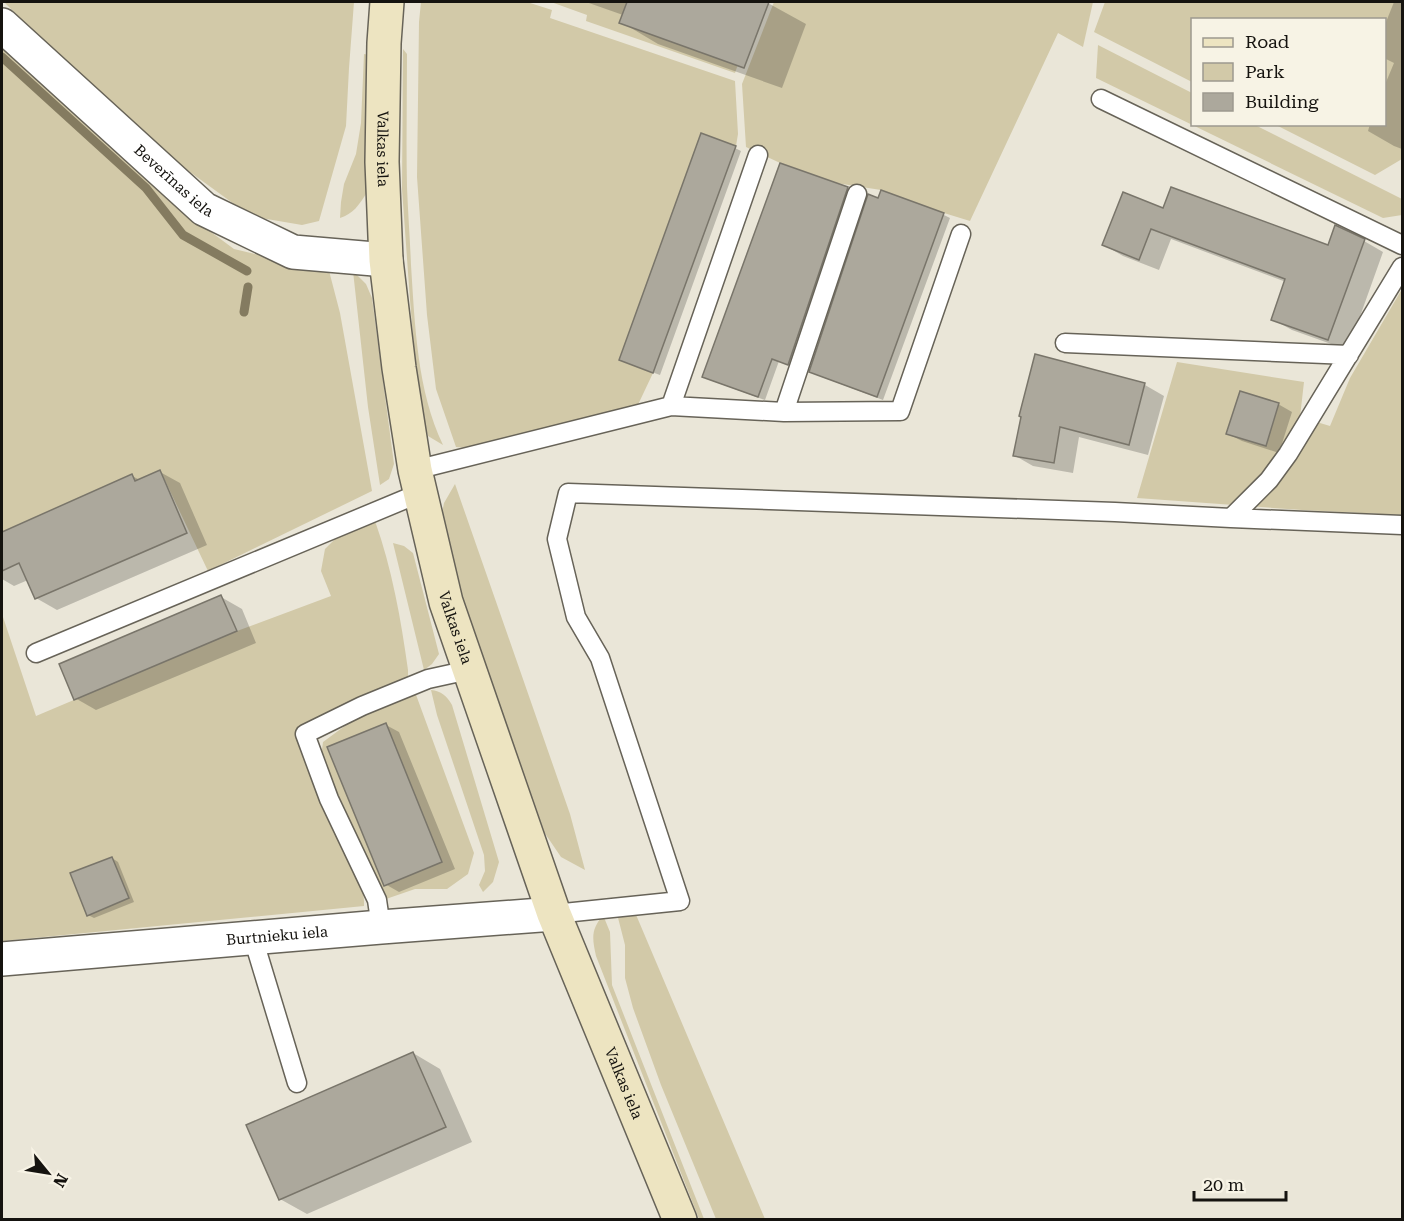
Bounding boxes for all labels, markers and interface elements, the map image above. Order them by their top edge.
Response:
legend [1191,18,1386,126]
text: Road [1245,31,1290,52]
text: Park [1245,61,1285,82]
text: Building [1245,91,1319,112]
street label: Valkas iela [373,111,392,187]
street label: Beverīnas iela [130,141,216,221]
street label: Valkas iela [435,589,476,667]
street label: Burtnieku iela [225,923,329,949]
street label: Valkas iela [601,1045,646,1122]
north arrow [18,1143,78,1203]
scale bar [1194,1164,1286,1202]
text: N [49,1170,72,1190]
text: 20 m [1203,1174,1244,1195]

